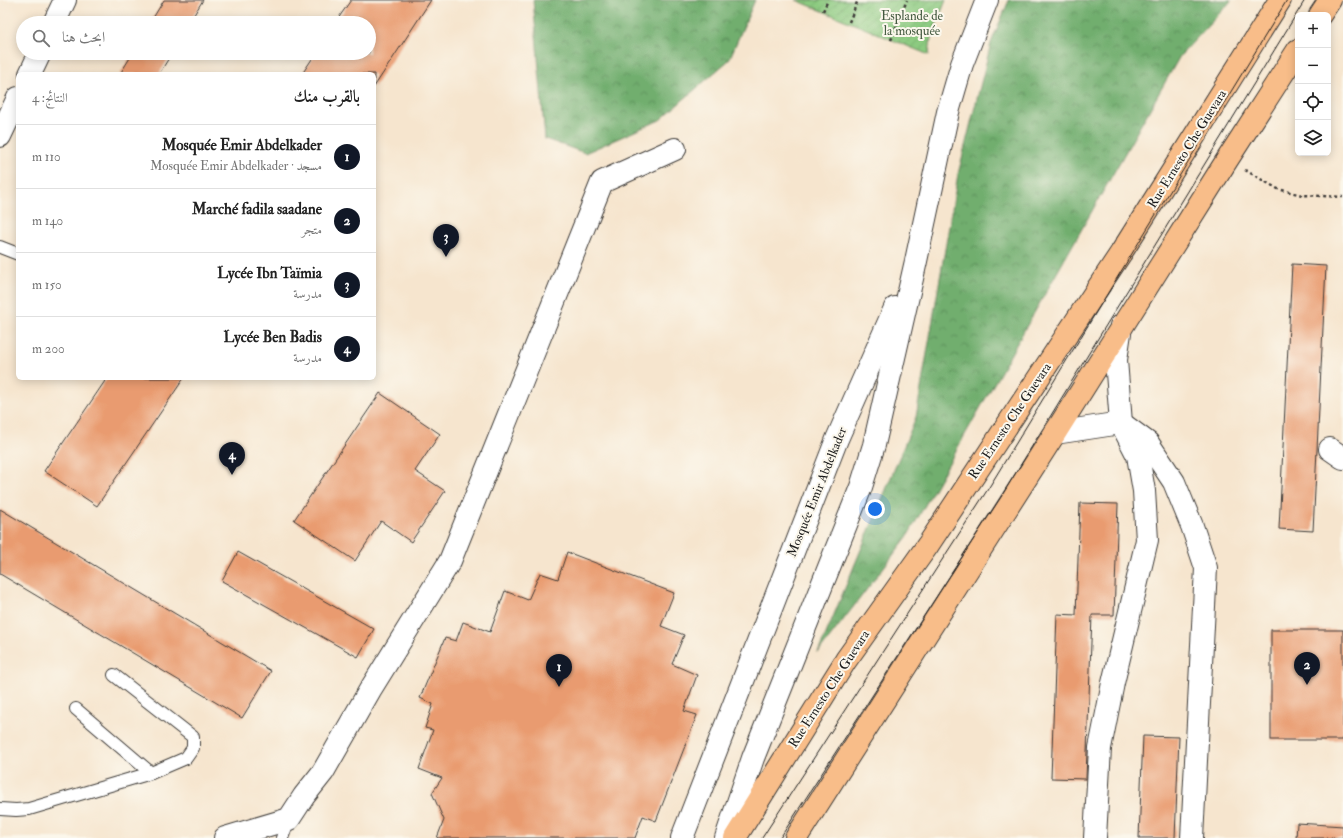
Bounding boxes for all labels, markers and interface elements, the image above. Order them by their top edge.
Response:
park label: Esplande de la mosquée [881,8,944,39]
map controls [1295,12,1331,156]
button: + [1295,12,1331,48]
search box [16,16,376,60]
icon: search [30,27,52,49]
text: ابحث هنا [62,28,105,47]
button: − [1295,48,1331,84]
button: locate [1295,84,1331,120]
text: بالقرب منك [294,86,360,107]
street label: Rue Ernesto Che Guevara [1144,86,1230,211]
text: النتائج: 4 [32,90,68,106]
button: layers [1295,120,1331,156]
text: Mosquée Emir Abdelkader [162,136,322,155]
text: 110 m [32,149,61,165]
text: 1 [345,149,349,165]
text: مسجد · Mosquée Emir Abdelkader [150,158,322,174]
text: Marché fadila saadane [192,200,322,219]
text: 140 m [32,213,63,229]
text: 2 [344,213,350,229]
text: متجر [301,222,322,238]
pin: 3 [433,224,459,257]
text: Lycée Ibn Taïmia [217,264,322,283]
text: 150 m [32,277,62,293]
text: 3 [345,277,350,293]
text: مدرسة [293,286,322,302]
text: Lycée Ben Badis [223,328,322,347]
text: 200 m [32,341,65,357]
text: 4 [344,341,351,357]
text: مدرسة [293,350,322,366]
street label: Rue Ernesto Che Guevara [965,359,1055,482]
street label: Mosquée Emir Abdelkader [784,425,850,559]
pin: 4 [219,442,245,475]
your location [865,499,885,519]
street label: Rue Ernesto Che Guevara [785,627,873,751]
pin: 2 [1294,652,1320,685]
pin: 1 [546,654,572,687]

